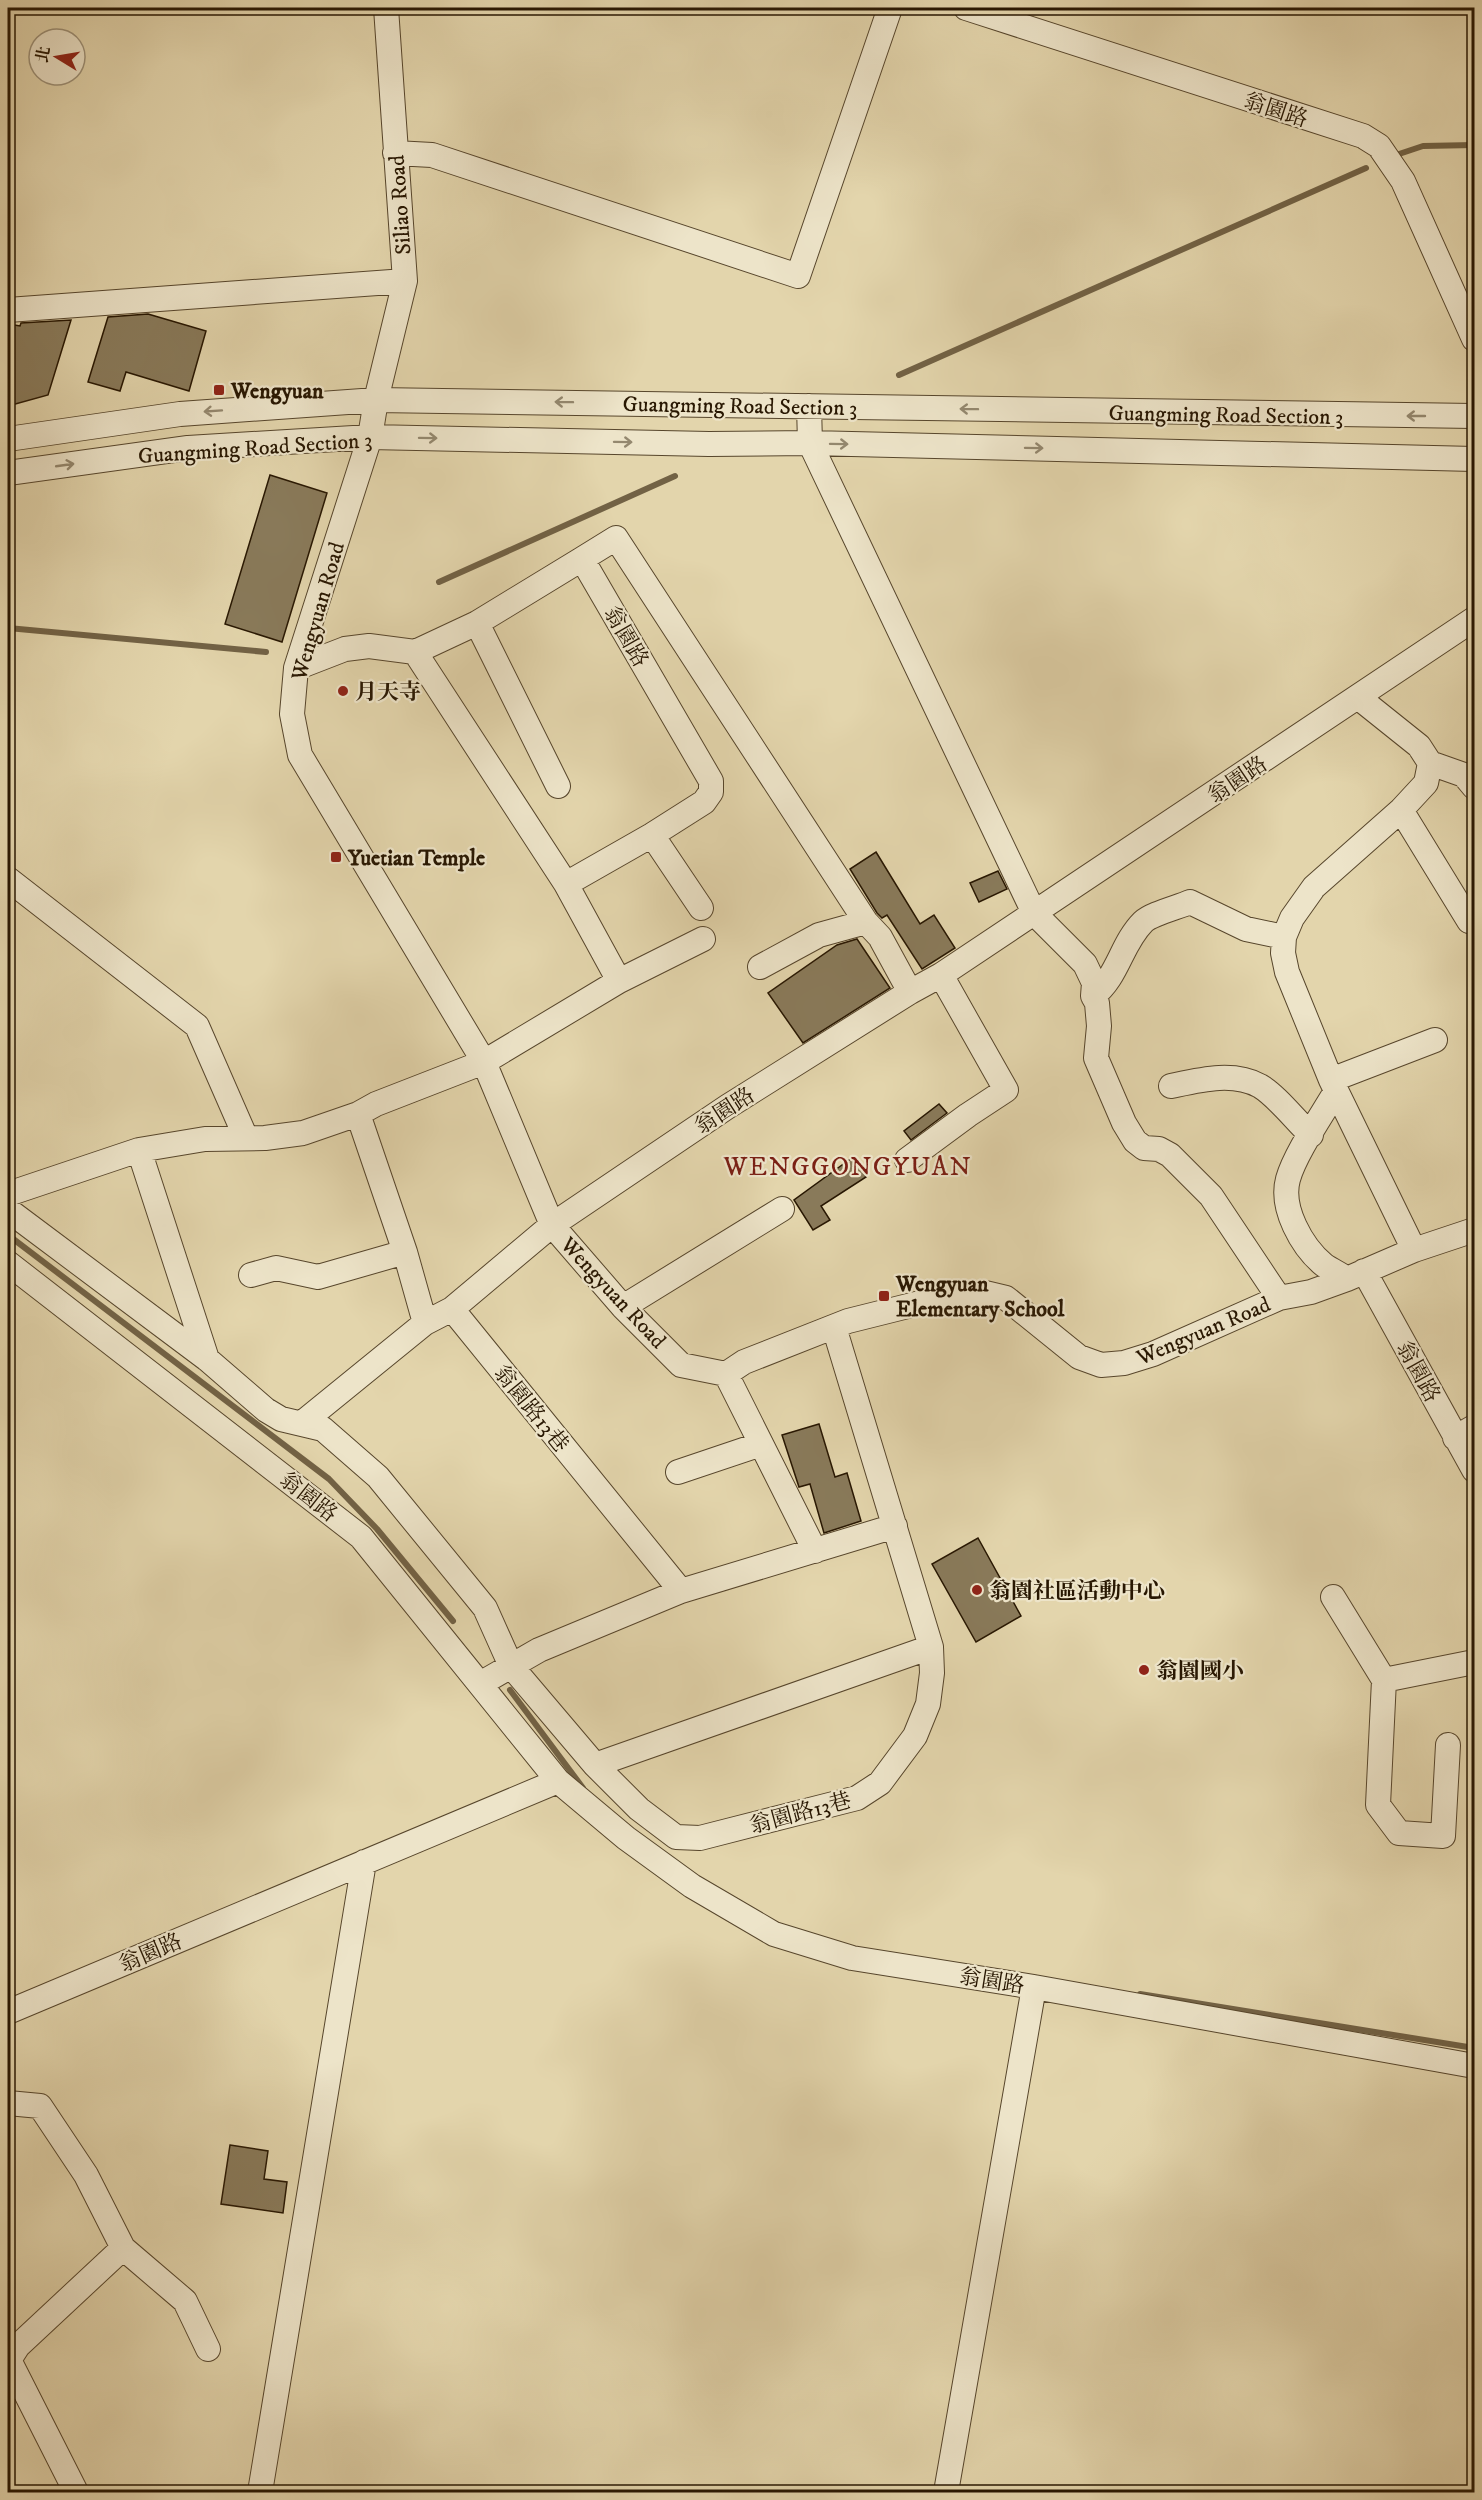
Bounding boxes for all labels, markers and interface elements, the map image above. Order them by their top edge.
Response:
north arrow [27,27,87,87]
text: 北 [32,45,55,64]
street label: 翁園路 [1240,87,1311,133]
street label: Siliao Road [384,154,417,256]
place label: Wengyuan [230,378,324,405]
marker: Wengyuan [212,383,226,397]
street label: Guangming Road Section 3 [622,391,858,422]
one-way arrow [555,396,575,408]
street label: Guangming Road Section 3 [1108,400,1344,431]
one-way arrow [960,403,980,415]
one-way arrow [203,406,223,417]
one-way arrow [1407,410,1427,422]
street label: Guangming Road Section 3 [137,427,373,470]
one-way arrow [418,432,438,444]
one-way arrow [613,436,633,448]
one-way arrow [829,438,849,449]
one-way arrow [1024,442,1044,454]
one-way arrow [55,459,75,470]
street label: Wengyuan Road [286,539,351,685]
street label: 翁園路 [598,601,654,672]
place label: 月天寺 [355,679,421,706]
marker: 月天寺 [336,684,350,698]
street label: 翁園路 [1203,751,1273,810]
place label: Yuetian Temple [347,845,485,872]
marker: Yuetian Temple [329,850,343,864]
street label: 翁園路 [690,1082,760,1141]
district label: WENGGONGYUAN [723,1151,972,1184]
street label: Wengyuan Road [554,1231,671,1354]
place label: Wengyuan Elementary School [895,1271,1065,1323]
marker: Wengyuan Elementary School [877,1289,891,1303]
street label: Wengyuan Road [1132,1291,1275,1372]
street label: 翁園路 [1390,1336,1445,1407]
street label: 翁園路13巷 [488,1360,574,1458]
street label: 翁園路 [274,1466,342,1528]
place label: 翁園社區活動中心 [989,1578,1165,1605]
marker: 翁園社區活動中心 [970,1583,984,1597]
place label: 翁園國小 [1156,1658,1244,1685]
marker: 翁園國小 [1137,1663,1151,1677]
street label: 翁園路13巷 [747,1787,854,1840]
street label: 翁園路 [115,1928,186,1979]
street label: 翁園路 [957,1963,1026,2000]

